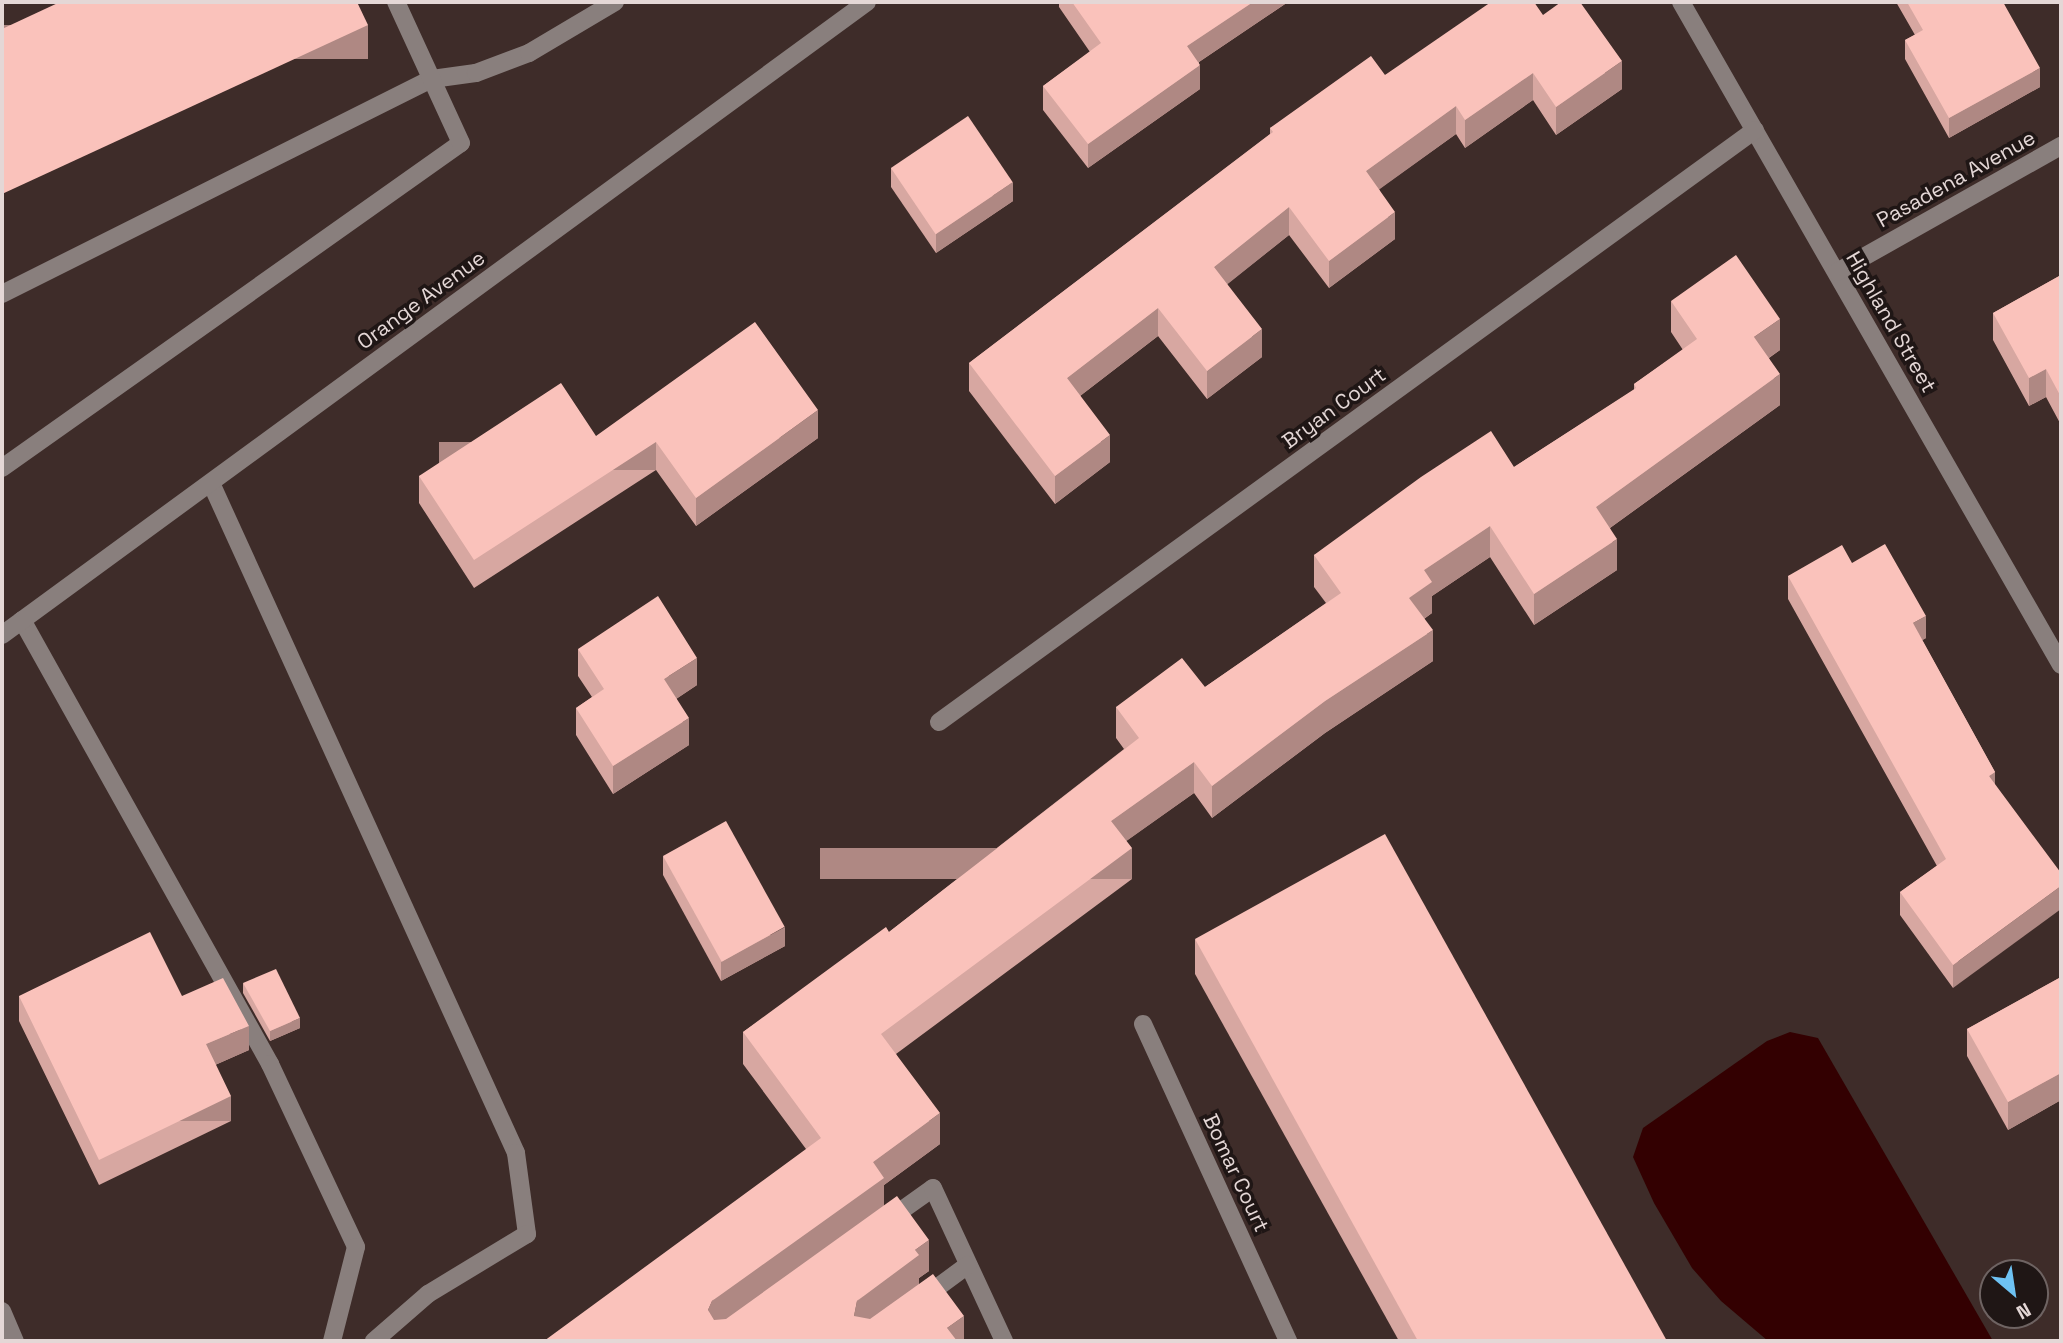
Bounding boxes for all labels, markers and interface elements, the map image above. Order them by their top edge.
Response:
street label: Pasadena Avenue [1872,125,2040,233]
street label: Orange Avenue [352,245,490,355]
street label: Highland Street [1840,247,1942,397]
street label: Bryan Court [1277,362,1391,454]
street label: Bomar Court [1198,1110,1274,1236]
north arrow [1979,1259,2049,1329]
text: N [2012,1297,2035,1325]

